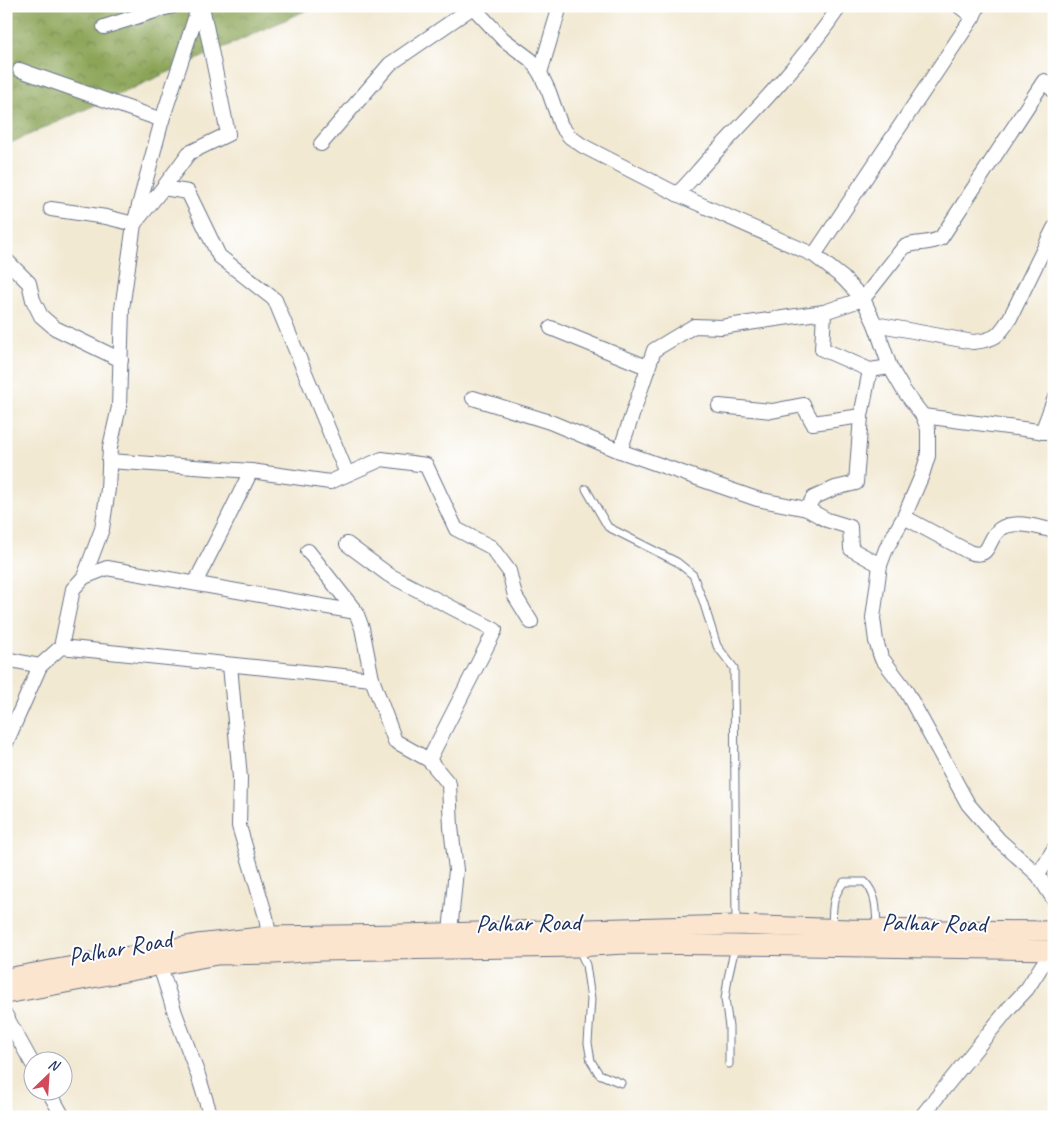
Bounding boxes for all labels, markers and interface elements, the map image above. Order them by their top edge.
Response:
street label: Palhar Road [475,906,585,940]
street label: Palhar Road [881,906,991,940]
street label: Palhar Road [66,922,179,973]
north arrow [22,1050,72,1100]
text: N [46,1055,63,1075]

